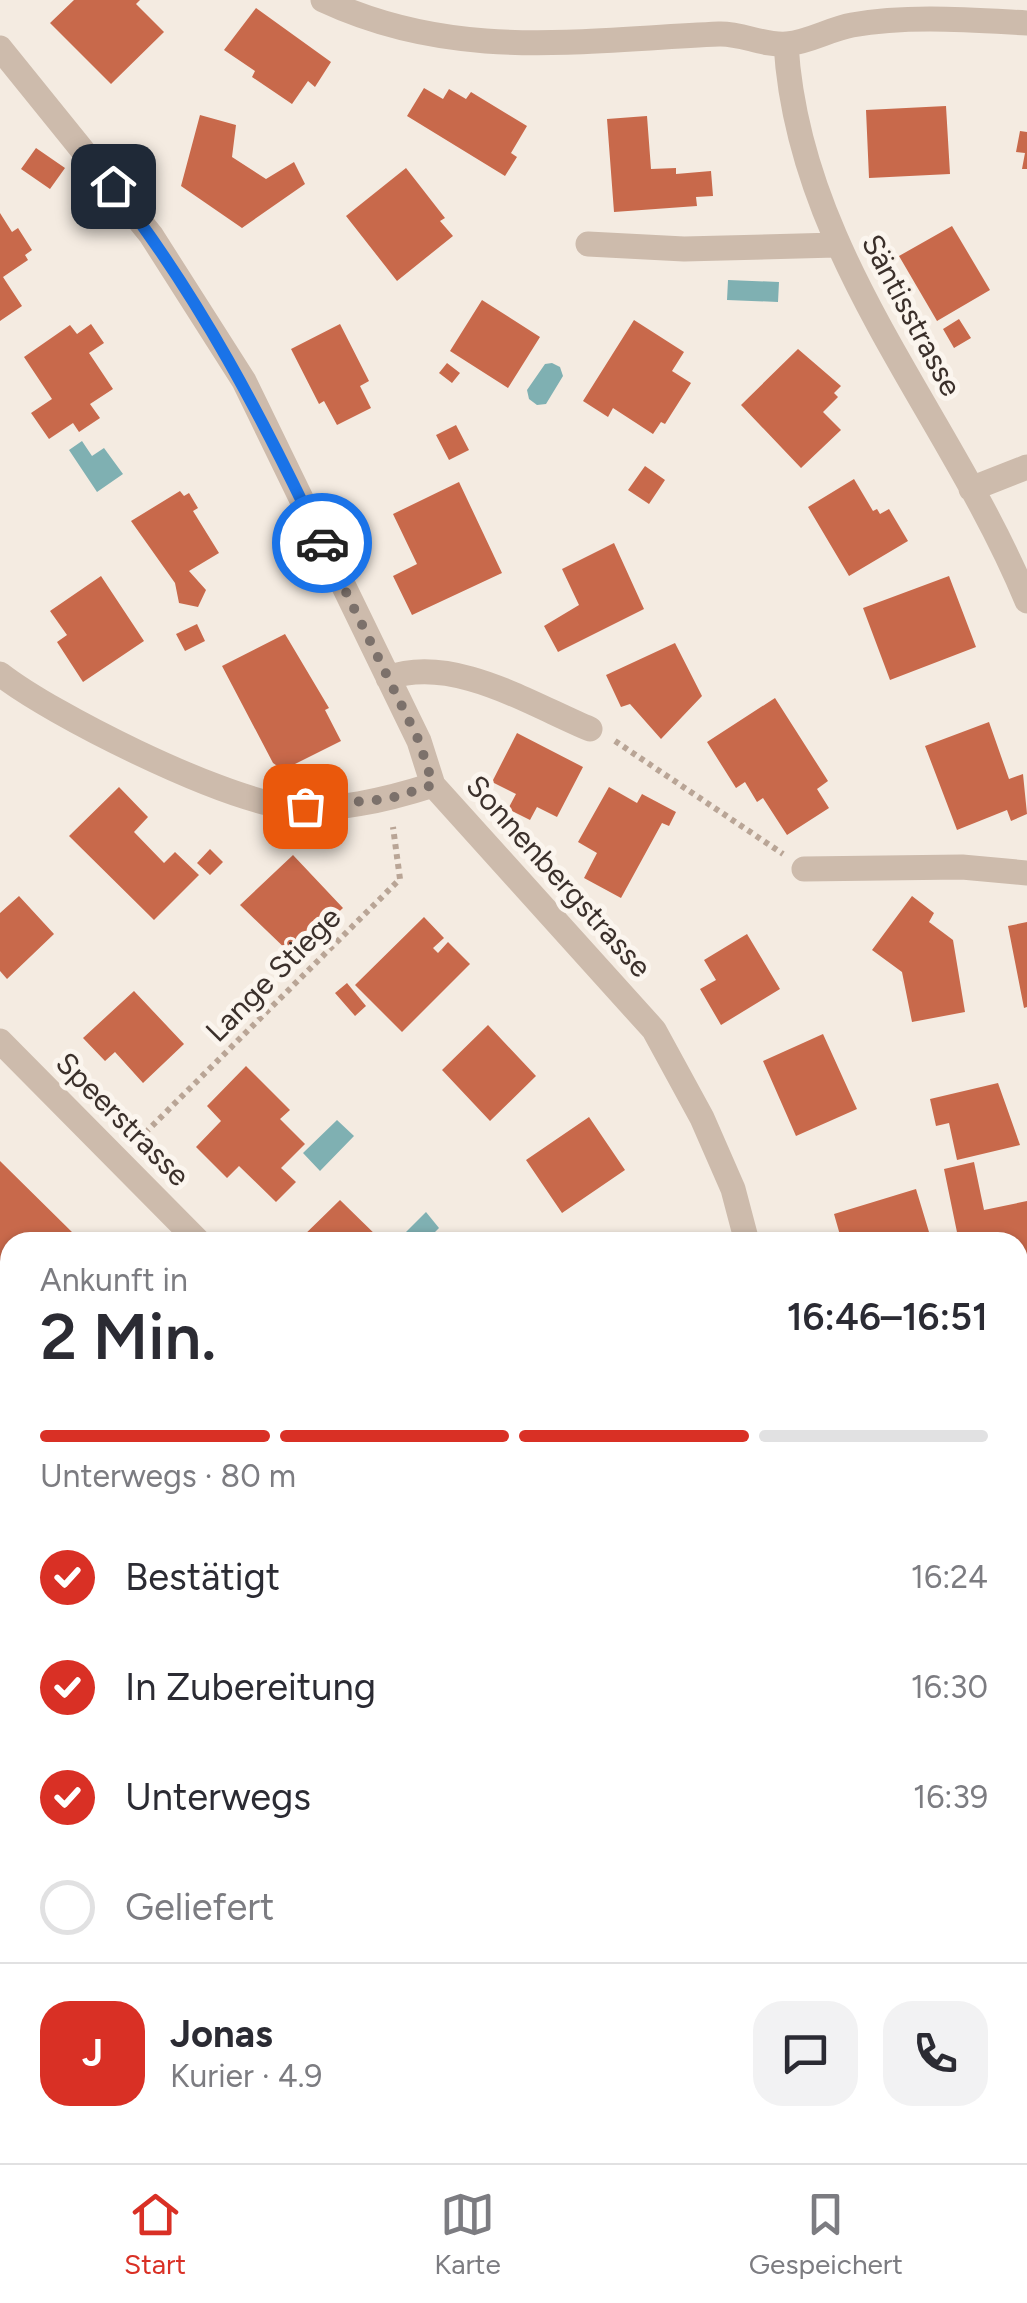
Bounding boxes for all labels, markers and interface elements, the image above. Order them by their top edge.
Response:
pin [71,144,156,229]
icon: home [86,159,141,214]
street label: Säntisstrasse [854,228,970,402]
courier [272,493,372,593]
icon: car [295,516,350,571]
pin [263,764,348,849]
street label: Sonnenbergstrasse [459,767,659,985]
icon: bag [278,779,333,834]
street label: Lange Stiege [198,899,348,1049]
street label: Speerstrasse [48,1044,198,1194]
text: Ankunft in [40,1261,188,1299]
text: 16:46–16:51 [787,1294,988,1340]
text: 2 Min. [40,1297,216,1375]
text: Unterwegs · 80 m [40,1457,296,1495]
icon: check [40,1550,95,1605]
text: Bestätigt [125,1554,280,1600]
text: 16:24 [911,1558,988,1596]
icon: check [40,1660,95,1715]
text: In Zubereitung [125,1664,376,1710]
text: 16:30 [911,1668,988,1706]
icon: check [40,1770,95,1825]
text: Unterwegs [125,1774,311,1820]
text: 16:39 [913,1778,988,1816]
text: Geliefert [125,1884,274,1930]
button: chat [753,2001,858,2106]
button: phone [883,2001,988,2106]
text: Jonas [170,2011,273,2057]
text: J [82,2030,103,2076]
text: Kurier · 4.9 [170,2057,322,2095]
tab: Start [124,2187,186,2281]
tab: Karte [434,2187,501,2281]
tab: Gespeichert [749,2187,903,2281]

